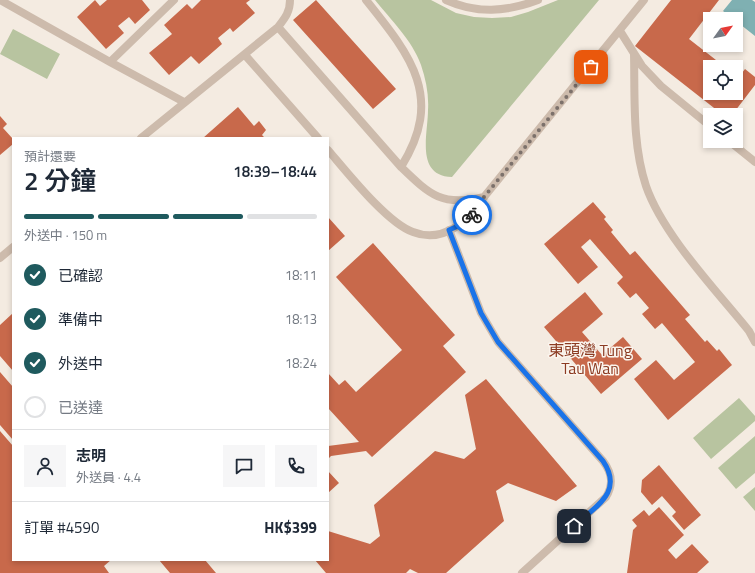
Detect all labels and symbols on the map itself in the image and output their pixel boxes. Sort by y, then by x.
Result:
north arrow [703,12,743,52]
pin [574,50,608,84]
courier [452,195,492,235]
district label: 東頭灣 Tung Tau Wan [548,338,632,380]
pin [557,509,591,543]

